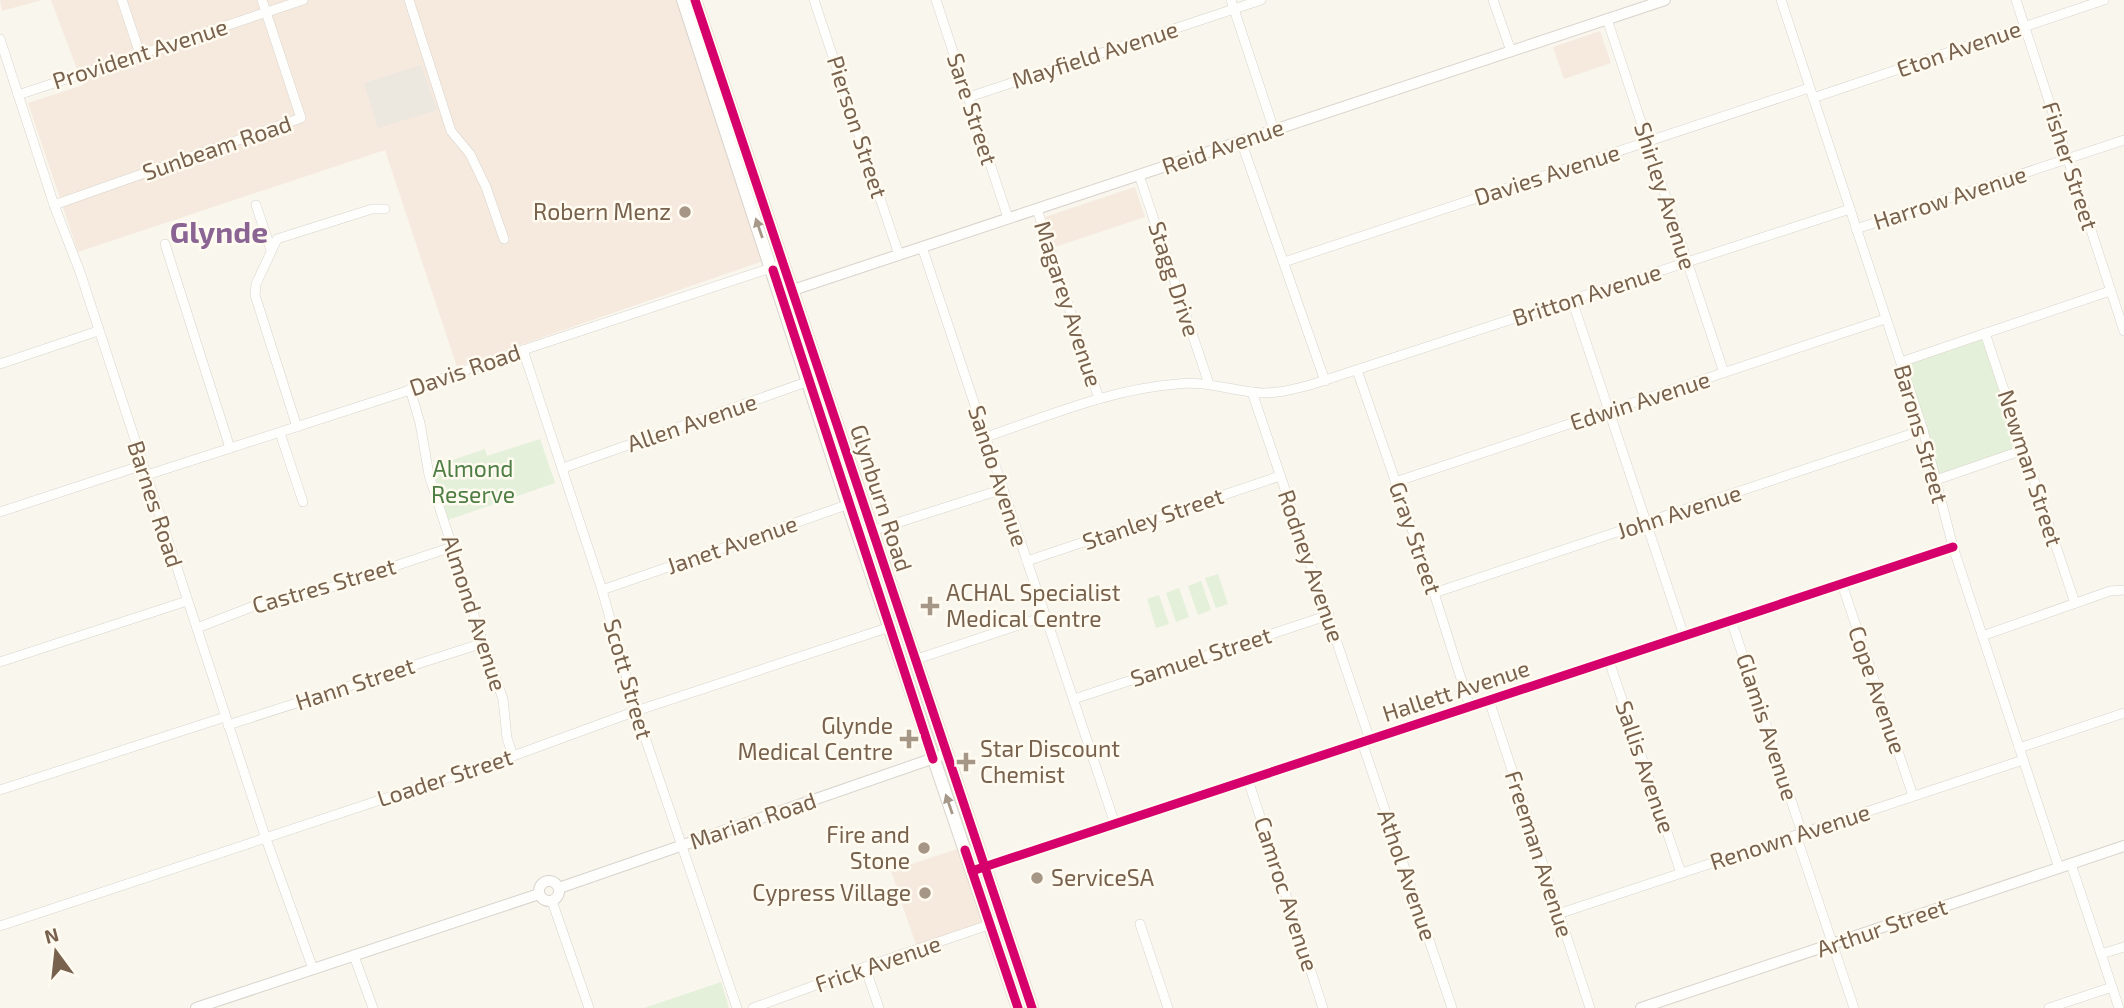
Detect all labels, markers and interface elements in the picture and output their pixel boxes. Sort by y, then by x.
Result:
street label: Provident Avenue [49,12,231,95]
street label: Mayfield Avenue [1008,14,1181,94]
street label: Eton Avenue [1893,14,2025,82]
street label: Sare Street [942,49,1004,168]
street label: Pierson Street [822,52,894,202]
street label: Fisher Street [2037,98,2105,234]
street label: Sunbeam Road [138,108,295,186]
street label: Reid Avenue [1158,112,1287,180]
street label: Shirley Avenue [1629,118,1703,273]
street label: Davies Avenue [1470,137,1623,211]
street label: Harrow Avenue [1870,159,2030,235]
place label: Robern Menz [533,197,671,225]
marker: Robern Menz [677,204,693,220]
district label: Glynde [170,213,268,250]
street label: Magarey Avenue [1029,217,1109,390]
one-way arrow [753,218,764,239]
street label: Stagg Drive [1143,218,1207,340]
street label: Britton Avenue [1509,257,1665,331]
street label: Davis Road [405,337,524,401]
street label: Barons Street [1889,361,1955,507]
street label: Edwin Avenue [1566,364,1713,436]
street label: Newman Street [1992,386,2069,550]
street label: Allen Avenue [623,387,760,457]
street label: Sando Avenue [963,402,1035,550]
street label: Glynburn Road [845,421,919,575]
street label: Barnes Road [122,437,190,571]
park label: Almond Reserve [431,454,515,508]
street label: Gray Street [1384,478,1448,598]
street label: John Avenue [1613,478,1744,544]
street label: Stanley Street [1078,481,1227,555]
street label: Rodney Avenue [1273,486,1351,646]
street label: Janet Avenue [663,509,801,580]
street label: Almond Avenue [437,531,513,694]
street label: Castres Street [249,551,399,619]
place label: ACHAL Specialist Medical Centre [946,578,1121,632]
marker: ACHAL Specialist Medical Centre [920,596,940,616]
street label: Scott Street [598,615,660,742]
street label: Samuel Street [1127,620,1275,692]
street label: Cope Avenue [1843,622,1913,757]
street label: Glamis Avenue [1731,650,1805,804]
street label: Hann Street [292,651,418,715]
street label: Hallett Avenue [1379,653,1533,727]
street label: Sallis Avenue [1610,697,1682,837]
place label: Glynde Medical Centre [737,711,893,765]
marker: Glynde Medical Centre [899,729,919,749]
place label: Star Discount Chemist [980,734,1120,788]
street label: Loader Street [373,742,516,812]
marker: Star Discount Chemist [958,754,974,770]
street label: Freeman Avenue [1500,767,1580,940]
street label: Marian Road [686,785,820,855]
one-way arrow [943,794,954,815]
street label: Renown Avenue [1706,797,1873,875]
street label: Athol Avenue [1372,805,1444,944]
street label: Camroc Avenue [1249,813,1325,974]
place label: Fire and Stone [826,820,910,874]
marker: Fire and Stone [916,840,932,856]
place label: ServiceSA [1051,863,1155,891]
marker: ServiceSA [1029,870,1045,886]
place label: Cypress Village [752,878,911,906]
marker: Cypress Village [917,885,933,901]
street label: Arthur Street [1813,892,1951,963]
north arrow [21,917,91,987]
text: N [42,922,61,948]
street label: Frick Avenue [811,928,944,998]

